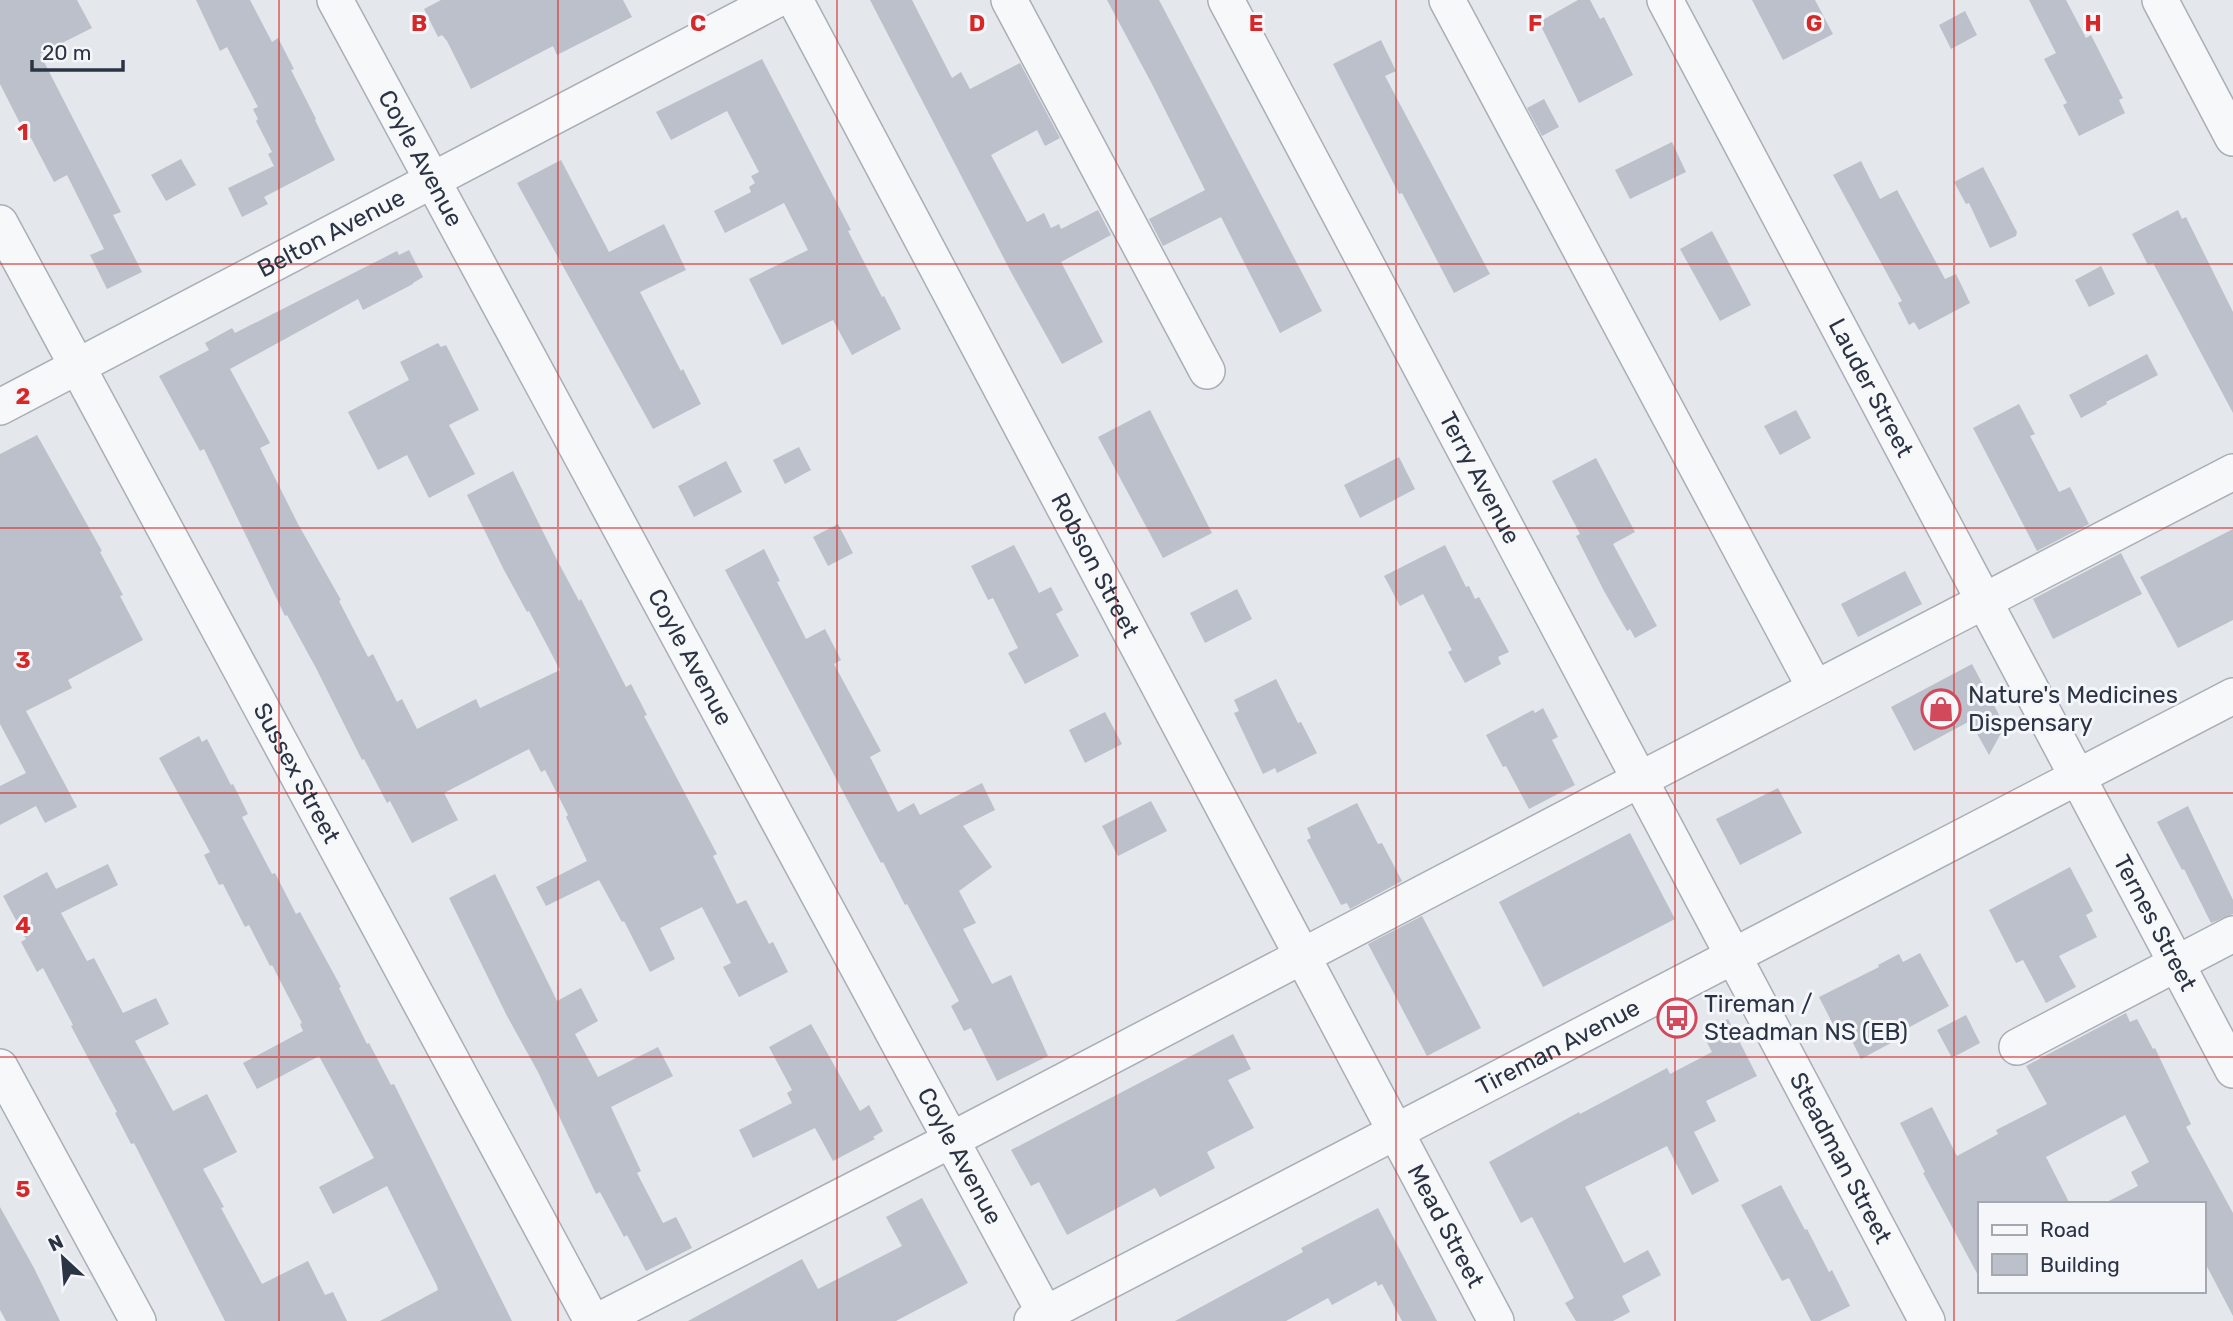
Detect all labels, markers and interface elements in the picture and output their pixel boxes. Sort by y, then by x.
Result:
text: B [411,9,427,37]
text: C [690,9,706,37]
text: D [969,9,985,37]
text: E [1249,9,1263,37]
text: F [1528,9,1542,37]
text: G [1806,9,1822,37]
text: H [2084,9,2102,37]
scale bar [32,28,122,72]
text: 20 m [42,40,91,65]
street label: Coyle Avenue [372,85,469,232]
text: 1 [17,118,29,146]
street label: Belton Avenue [253,183,410,283]
street label: Lauder Street [1823,314,1919,462]
text: 2 [16,382,30,410]
street label: Terry Avenue [1433,407,1526,549]
street label: Robson Street [1045,488,1145,642]
street label: Coyle Avenue [642,584,738,730]
text: 3 [15,646,31,674]
place label: Nature's Medicines Dispensary [1968,681,2178,737]
shop icon: Nature's Medicines Dispensary [1920,688,1962,730]
street label: Sussex Street [247,698,346,848]
street label: Ternes Street [2107,850,2202,996]
text: 4 [15,911,31,939]
place label: Tireman / Steadman NS (EB) [1704,990,1908,1046]
street label: Tireman Avenue [1472,993,1645,1101]
bus stop icon: Tireman / Steadman NS (EB) [1656,997,1698,1039]
street label: Steadman Street [1784,1068,1897,1248]
street label: Coyle Avenue [912,1083,1008,1229]
street label: Mead Street [1402,1160,1490,1292]
text: 5 [16,1175,31,1203]
legend [1978,1202,2205,1293]
text: Road [2040,1217,2090,1242]
north arrow [28,1223,98,1293]
text: N [45,1230,67,1257]
text: Building [2040,1252,2120,1277]

